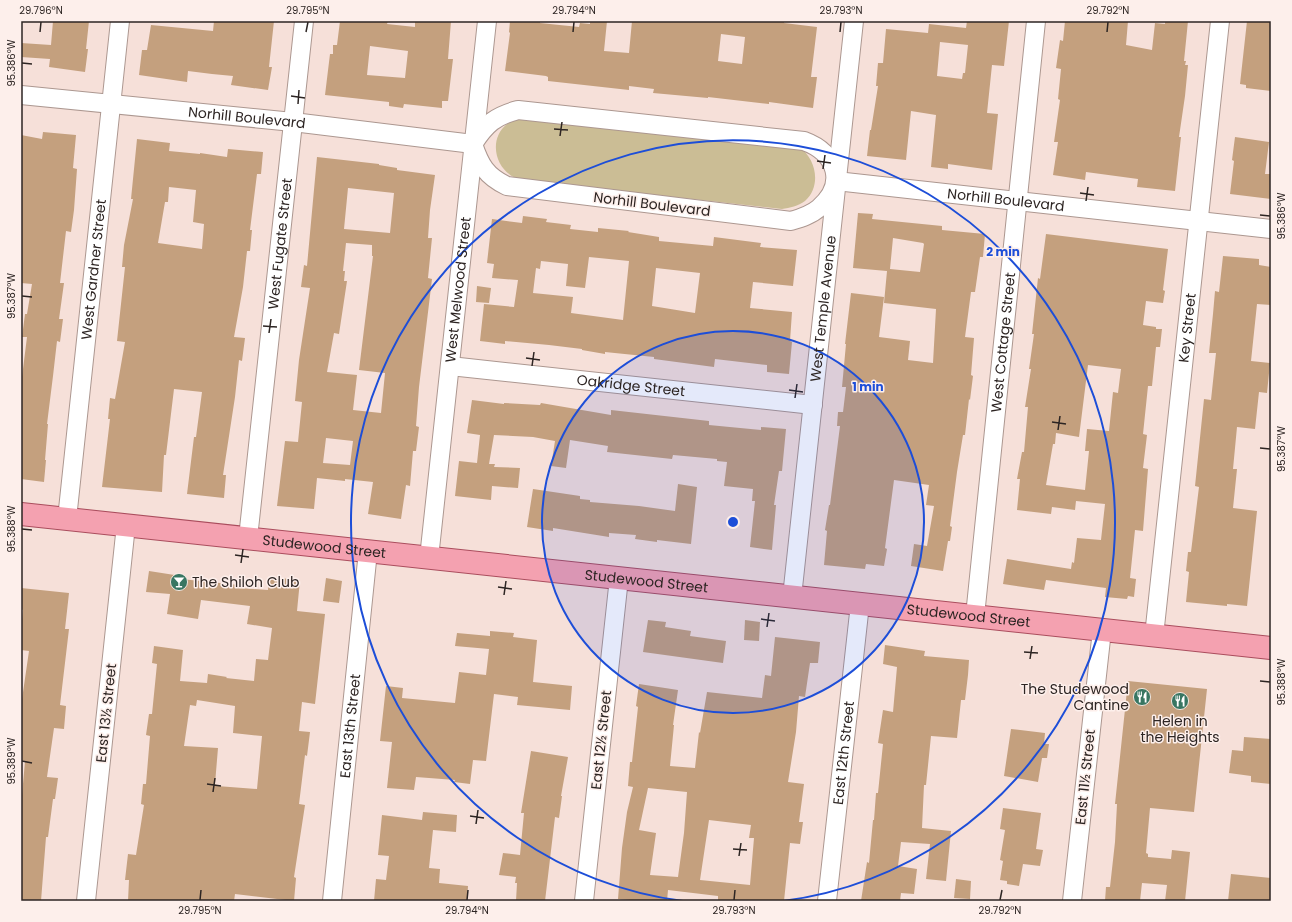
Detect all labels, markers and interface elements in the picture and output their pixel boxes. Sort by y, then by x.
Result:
text: 29.796°N [19,3,63,18]
text: 29.795°N [286,3,330,18]
text: 29.794°N [552,3,596,18]
text: 29.793°N [820,3,862,18]
text: 29.792°N [1087,3,1129,18]
text: 95.386°W [4,39,19,87]
street label: Norhill Boulevard [187,102,307,133]
street label: West Fugate Street [263,177,297,310]
street label: Norhill Boulevard [946,183,1066,216]
street label: Norhill Boulevard [592,187,712,221]
text: 95.386°W [1274,192,1289,240]
street label: West Gardner Street [76,198,111,341]
street label: West Melwood Street [440,216,476,363]
street label: West Temple Avenue [805,234,841,383]
text: 2 min [986,243,1020,260]
street label: West Cottage Street [986,271,1020,414]
text: 95.387°W [4,273,19,319]
street label: Key Street [1173,292,1201,364]
street label: Oakridge Street [576,370,686,401]
text: 1 min [852,378,884,395]
text: 95.387°W [1274,426,1289,472]
text: 95.388°W [4,505,19,553]
centre of rings [726,515,740,529]
street label: Studewood Street [261,530,387,563]
street label: Studewood Street [584,564,709,598]
bar icon: The Shiloh Club [169,572,189,592]
place label: The Shiloh Club [192,572,299,592]
street label: Studewood Street [906,599,1031,632]
text: 95.388°W [1274,658,1289,706]
street label: East 13½ Street [91,662,121,764]
street label: East 13th Street [335,673,365,779]
place label: The Studewood Cantine [1021,679,1129,715]
restaurant icon: The Studewood Cantine [1132,687,1152,707]
street label: East 12½ Street [586,689,616,791]
restaurant icon: Helen in the Heights [1170,691,1190,711]
street label: East 12th Street [828,700,859,806]
place label: Helen in the Heights [1140,711,1220,747]
street label: East 11½ Street [1070,728,1100,826]
text: 95.389°W [4,737,19,785]
text: 29.795°N [178,903,222,918]
text: 29.794°N [445,903,489,918]
text: 29.793°N [713,903,755,918]
text: 29.792°N [979,903,1021,918]

